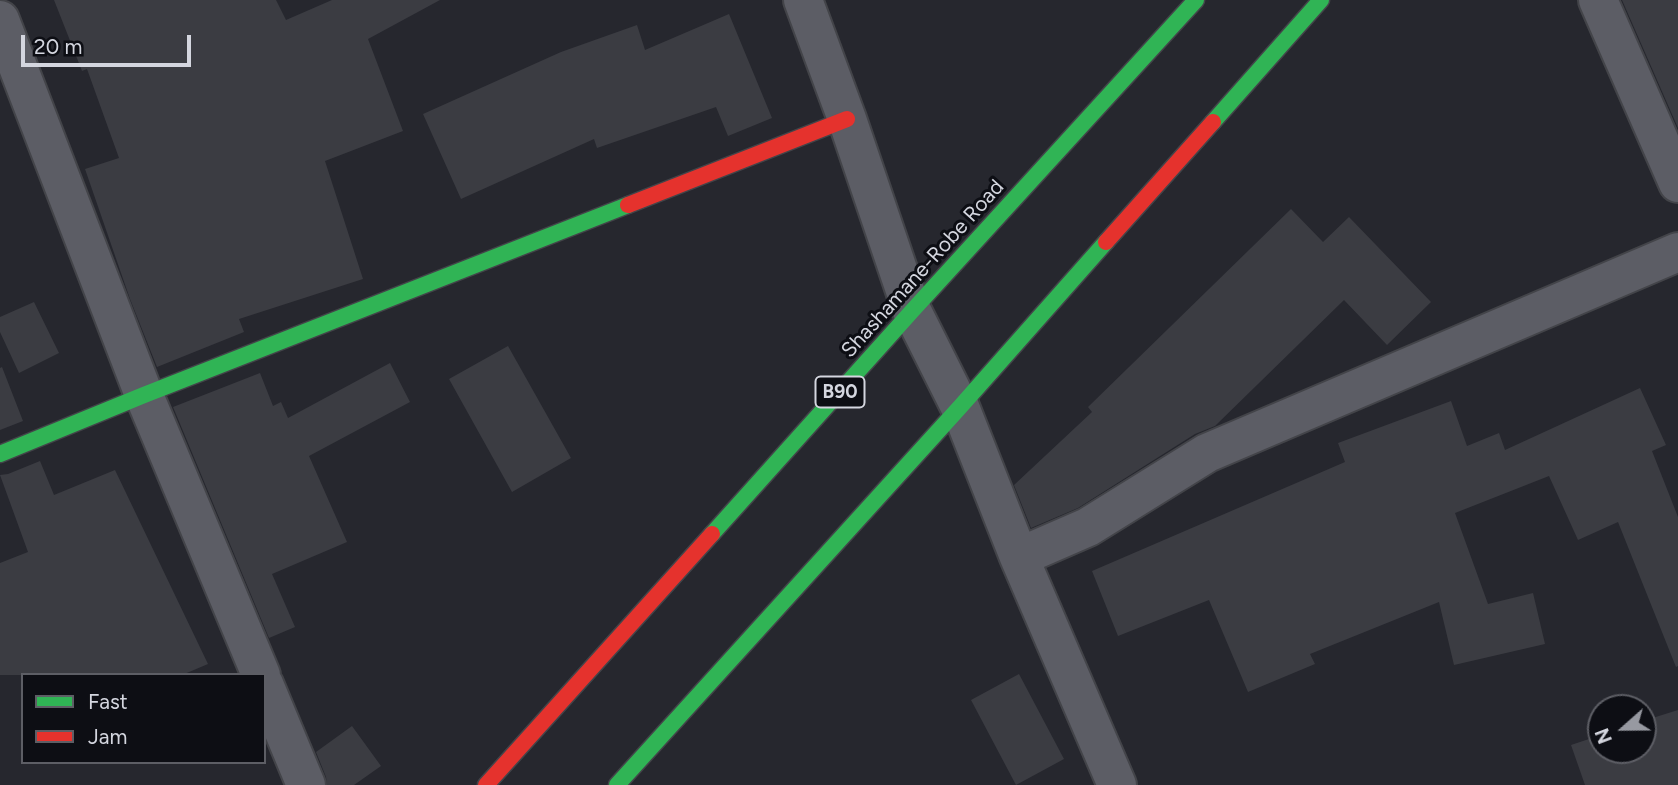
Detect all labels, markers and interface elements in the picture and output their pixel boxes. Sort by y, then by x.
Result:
scale bar [24,21,194,65]
text: 20 m [34,34,82,59]
street label: Shashamane-Robe Road [836,175,1010,363]
road number: B90 [816,376,864,408]
legend [21,673,266,764]
text: Fast [88,689,128,714]
north arrow [1587,694,1657,764]
text: Jam [88,724,127,749]
text: N [1590,725,1617,747]

